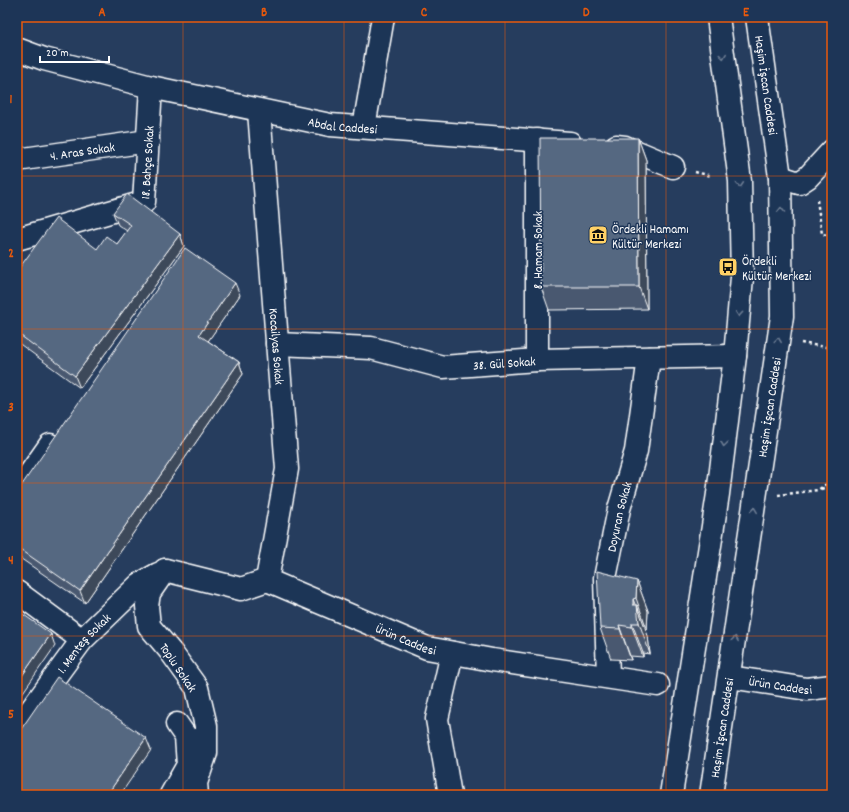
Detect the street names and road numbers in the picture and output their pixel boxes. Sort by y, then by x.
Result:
street label: Haşim İşcan Caddesi [748,34,781,137]
street label: Abdal Caddesi [306,114,378,141]
street label: 18. Bahçe Sokak [137,125,161,200]
street label: 4. Aras Sokak [49,139,116,167]
street label: 8. Hamam Sokak [530,211,549,289]
street label: Kocailyas Sokak [262,307,287,386]
street label: 38. Gül Sokak [472,353,536,377]
street label: Haşim İşcan Caddesi [754,356,788,459]
street label: Doyuran Sokak [604,480,638,554]
street label: 1. Menteş Sokak [54,610,116,678]
street label: Ürün Caddesi [372,620,438,662]
street label: Toplu Sokak [153,640,200,697]
street label: Ürün Caddesi [747,673,814,701]
street label: Haşim İşcan Caddesi [707,676,740,779]

